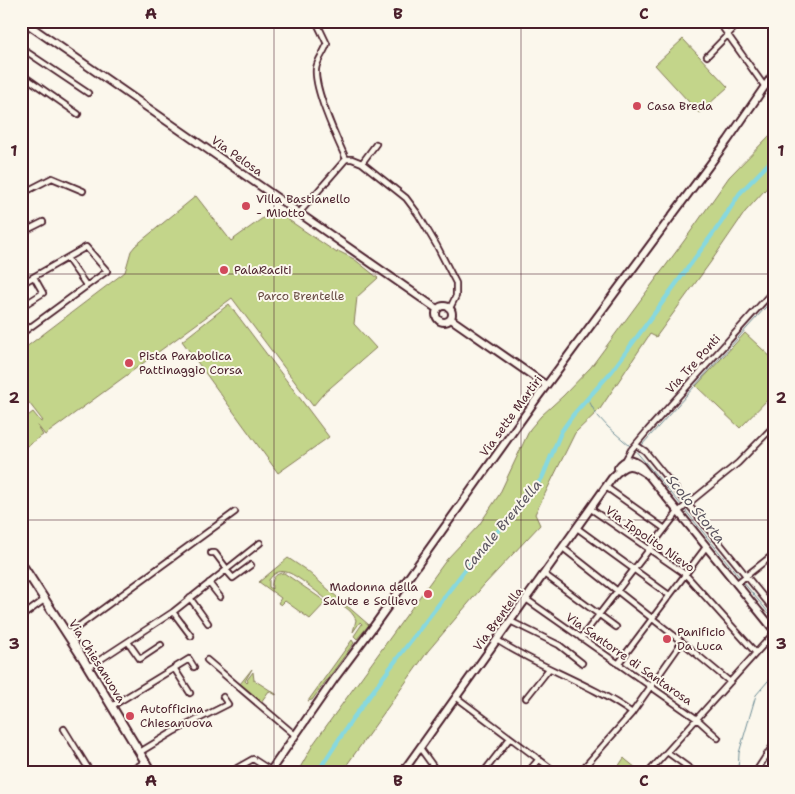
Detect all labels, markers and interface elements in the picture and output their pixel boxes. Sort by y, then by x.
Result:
text: A [145,3,157,24]
text: B [393,3,403,24]
text: C [639,3,649,24]
place label: Casa Breda [647,98,713,114]
marker: Casa Breda [631,100,643,112]
street label: Via Pelosa [208,132,267,180]
text: 1 [10,140,18,161]
text: 1 [777,140,785,161]
place label: Villa Bastianello - Miotto [256,191,350,221]
marker: Villa Bastianello - Miotto [240,200,252,212]
place label: PalaRaciti [234,262,292,278]
marker: PalaRaciti [218,264,230,276]
park label: Parco Brentelle [257,288,345,304]
street label: Via Tre Ponti [662,331,724,397]
place label: Pista Parabolica Pattinaggio Corsa [139,348,243,378]
marker: Pista Parabolica Pattinaggio Corsa [123,357,135,369]
street label: Via sette Martiri [476,372,546,460]
text: 2 [8,387,20,408]
text: 2 [775,387,787,408]
water label: Scolo Storta [663,471,729,547]
water label: Canale Brentella [459,476,545,574]
street label: Via Ippolito Nievo [602,502,698,576]
place label: Madonna della Salute e Sollievo [323,579,419,609]
street label: Via Brentella [469,584,527,654]
marker: Madonna della Salute e Sollievo [422,588,434,600]
street label: Via Santorre di Santarosa [562,609,696,709]
street label: Via Chiesanuova [65,616,129,706]
place label: Panificio Da Luca [677,624,725,654]
text: 3 [8,633,20,654]
marker: Panificio Da Luca [661,633,673,645]
text: 3 [775,633,787,654]
place label: Autofficina Chiesanuova [140,701,213,731]
marker: Autofficina Chiesanuova [124,710,136,722]
text: A [145,770,157,791]
text: B [393,770,403,791]
text: C [639,770,649,791]

